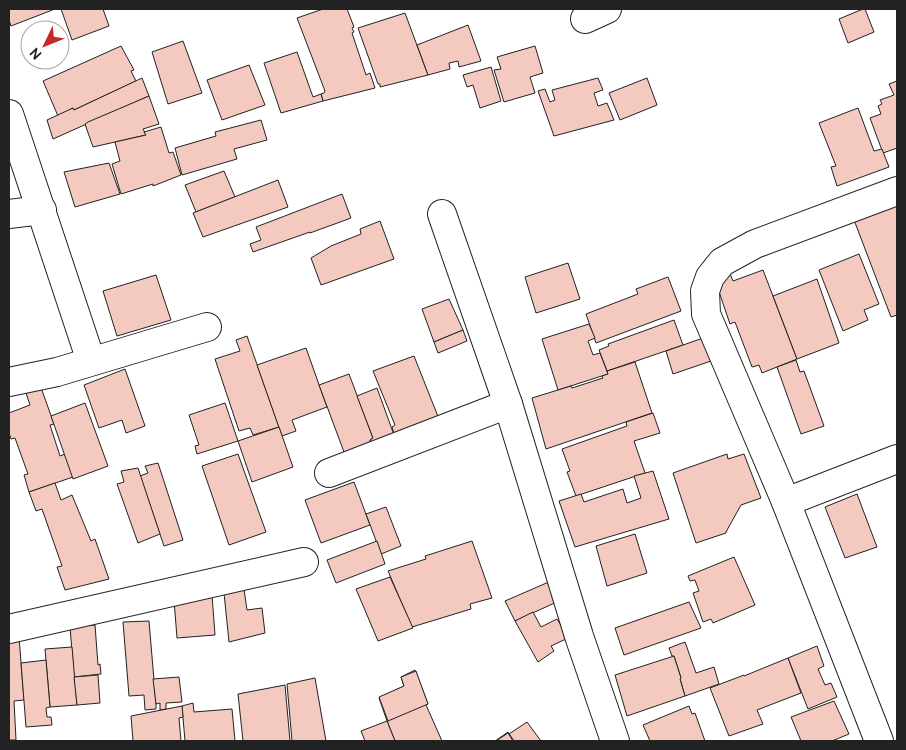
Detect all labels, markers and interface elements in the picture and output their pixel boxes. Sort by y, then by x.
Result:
north arrow [20,20,70,70]
text: N [26,44,45,64]

